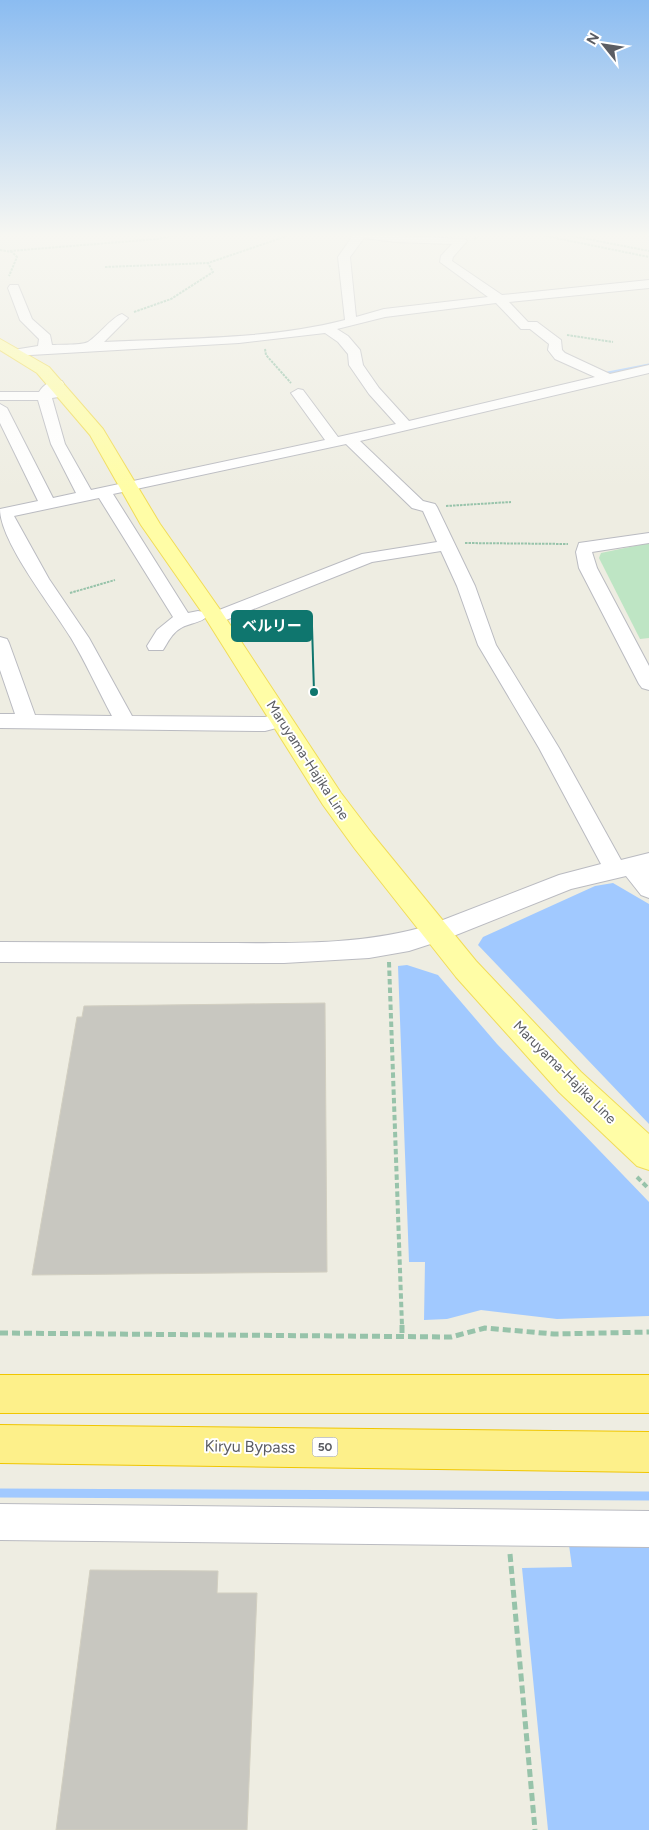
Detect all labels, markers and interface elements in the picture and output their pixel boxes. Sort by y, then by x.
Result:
north arrow [579,20,629,70]
text: N [583,30,603,48]
callout: ベルリー [232,611,312,641]
text: ベルリー [242,617,302,635]
street label: Maruyama-Hajika Line [263,697,353,823]
street label: Maruyama-Hajika Line [510,1017,620,1128]
street label: Kiryu Bypass [204,1436,296,1457]
road number: 50 [312,1438,338,1456]

